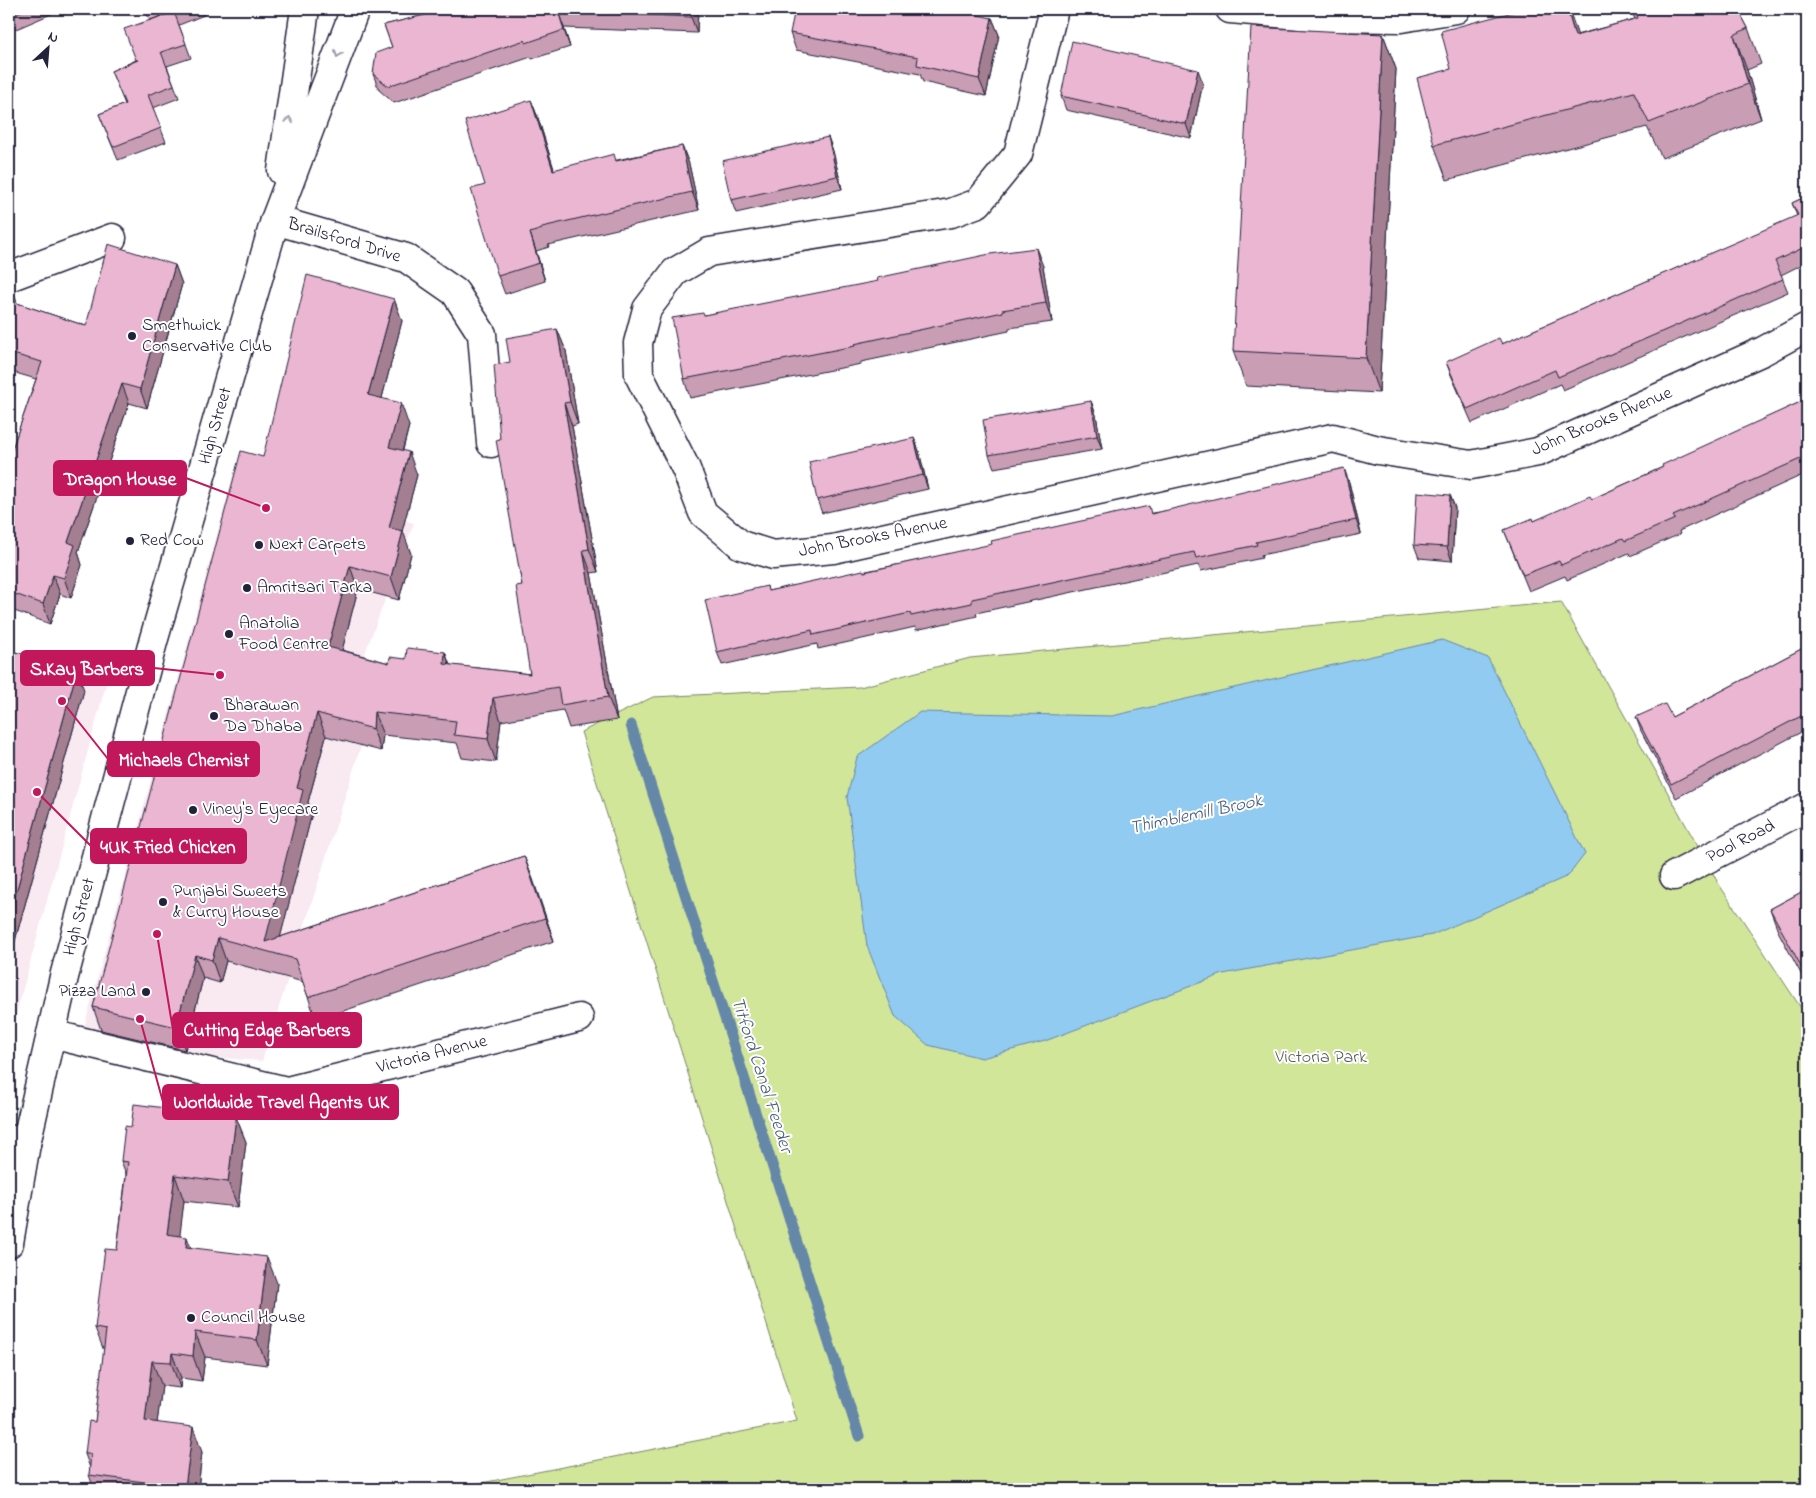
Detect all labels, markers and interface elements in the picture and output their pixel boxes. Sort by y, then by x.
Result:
north arrow [22,22,72,72]
text: N [44,26,62,49]
one-way arrow [334,50,344,58]
one-way arrow [283,115,294,123]
street label: Brailsford Drive [283,211,405,271]
place label: Smethwick Conservative Club [142,313,272,360]
marker: Smethwick Conservative Club [126,330,138,342]
street label: John Brooks Avenue [1528,380,1677,463]
street label: High Street [193,384,240,468]
callout: Dragon House [54,461,186,495]
text: Dragon House [63,467,177,496]
street label: John Brooks Avenue [797,511,950,565]
place label: Red Cow [140,528,204,554]
place label: Next Carpets [269,532,366,558]
marker: Red Cow [124,535,136,547]
marker: Next Carpets [253,539,265,551]
place label: Amritsari Tarka [257,575,372,601]
marker: Amritsari Tarka [241,582,253,594]
place label: Anatolia Food Centre [238,611,330,658]
marker: Anatolia Food Centre [223,628,235,640]
callout: S.Kay Barbers [21,651,154,685]
text: S.Kay Barbers [30,657,144,686]
place label: Bharawan Da Dhaba [223,693,302,740]
marker: Bharawan Da Dhaba [208,710,220,722]
callout: Michaels Chemist [108,742,259,776]
text: Michaels Chemist [119,748,250,775]
water label: Thimblemill Brook [1127,788,1265,842]
place label: Viney's Eyecare [202,797,319,823]
marker: Viney's Eyecare [187,804,199,816]
street label: Pool Road [1702,814,1780,870]
callout: 4UK Fried Chicken [91,829,246,863]
text: 4UK Fried Chicken [100,835,236,862]
street label: High Street [57,875,104,959]
place label: Punjabi Sweets & Curry House [173,879,287,926]
marker: Punjabi Sweets & Curry House [157,896,169,908]
place label: Pizza Land [59,979,136,1005]
marker: Pizza Land [140,986,152,998]
water label: Titford Canal Feeder [723,994,800,1158]
callout: Cutting Edge Barbers [173,1013,361,1047]
text: Cutting Edge Barbers [183,1018,351,1047]
street label: Victoria Avenue [373,1029,491,1082]
park label: Victoria Park [1274,1045,1367,1071]
callout: Worldwide Travel Agents UK [163,1085,398,1119]
text: Worldwide Travel Agents UK [173,1090,390,1119]
place label: Council House [201,1305,306,1331]
marker: Council House [185,1312,197,1324]

